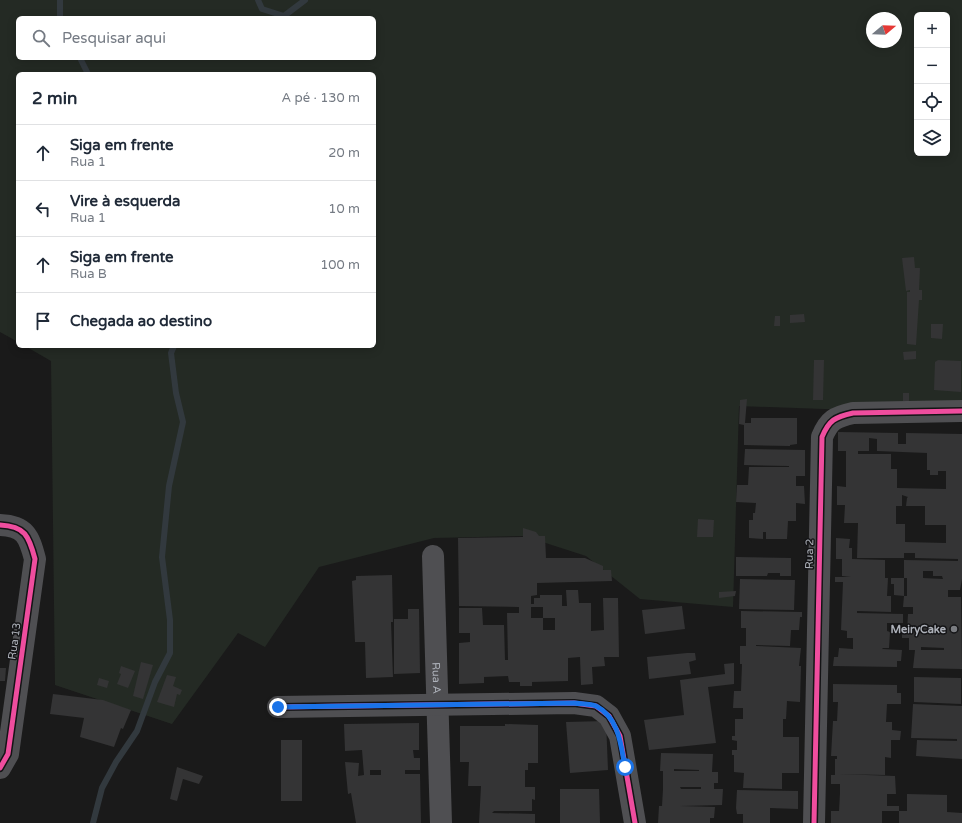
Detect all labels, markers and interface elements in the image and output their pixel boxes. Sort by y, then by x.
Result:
north arrow [866,12,902,48]
map controls [914,12,950,156]
button: + [914,12,950,48]
search box [16,16,376,60]
icon: search [30,27,52,49]
text: Pesquisar aqui [62,29,166,47]
button: − [914,48,950,84]
button: locate [914,84,950,120]
text: 2 min [32,88,77,109]
text: A pé · 130 m [281,90,360,106]
button: layers [914,120,950,156]
text: Siga em frente [70,136,174,154]
icon: ahead [32,142,54,164]
text: 20 m [328,145,360,161]
text: Rua 1 [70,154,106,170]
text: Vire à esquerda [70,192,180,210]
icon: left [32,198,54,220]
text: 10 m [328,201,360,217]
text: Rua 1 [70,210,106,226]
text: Siga em frente [70,248,174,266]
icon: ahead [32,254,54,276]
text: 100 m [320,257,360,273]
text: Rua B [70,266,107,282]
icon: arrive [32,310,54,332]
text: Chegada ao destino [70,312,212,330]
street label: Rua 2 [803,539,816,569]
street label: Rua 13 [5,622,24,660]
place label: MeiryCake [890,623,947,637]
marker: MeiryCake [949,624,959,634]
street label: Rua A [429,662,443,694]
route end [269,698,287,716]
route start [616,758,634,776]

